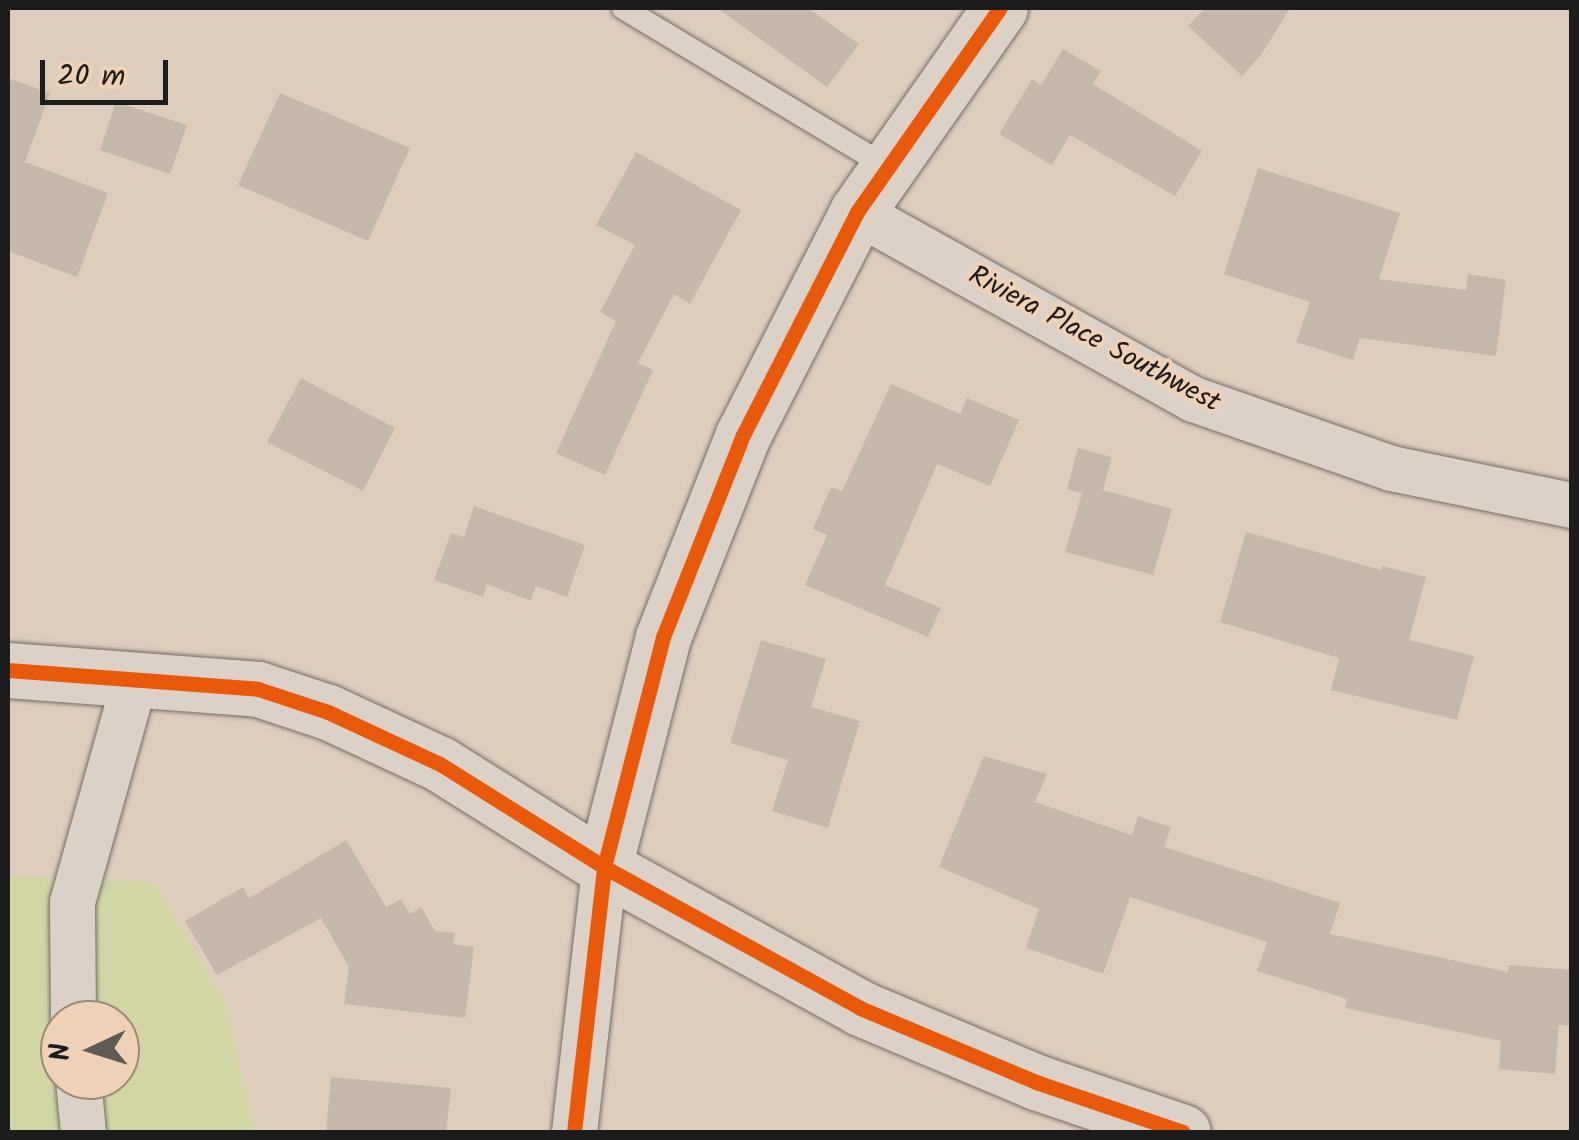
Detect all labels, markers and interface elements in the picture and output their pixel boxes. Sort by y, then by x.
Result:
scale bar [45,40,172,102]
text: 20 m [57,53,125,101]
street label: Riviera Place Southwest [962,259,1226,421]
north arrow [40,1000,140,1100]
text: N [39,1042,85,1062]

